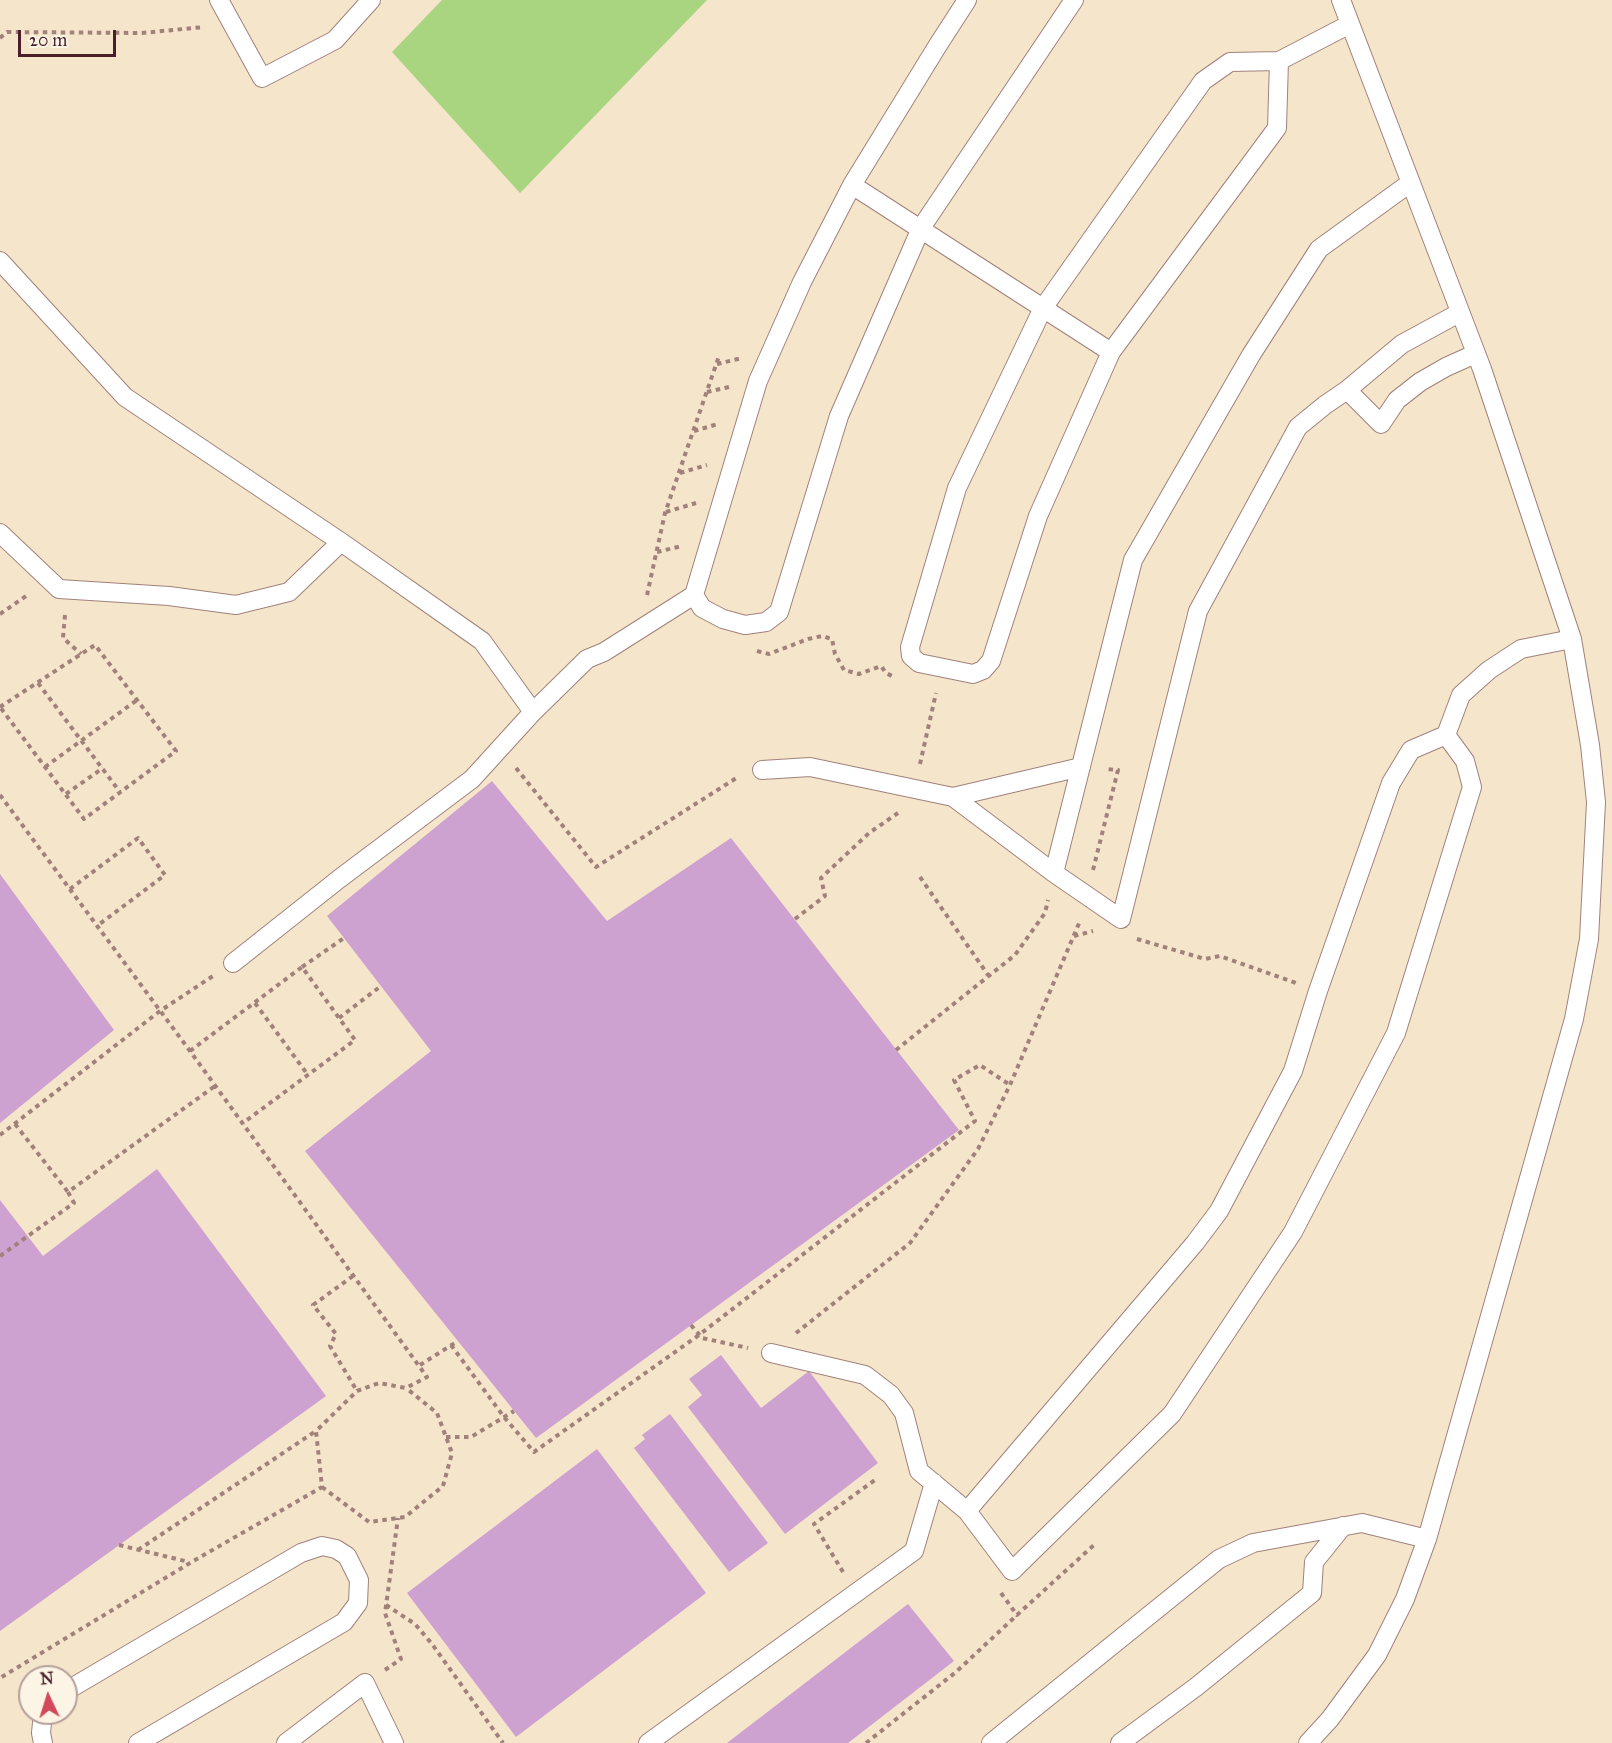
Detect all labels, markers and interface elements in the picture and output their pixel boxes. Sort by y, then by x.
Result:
scale bar [21,18,118,56]
text: 20 m [29,29,67,51]
north arrow [18,1665,78,1725]
text: N [39,1669,54,1688]

